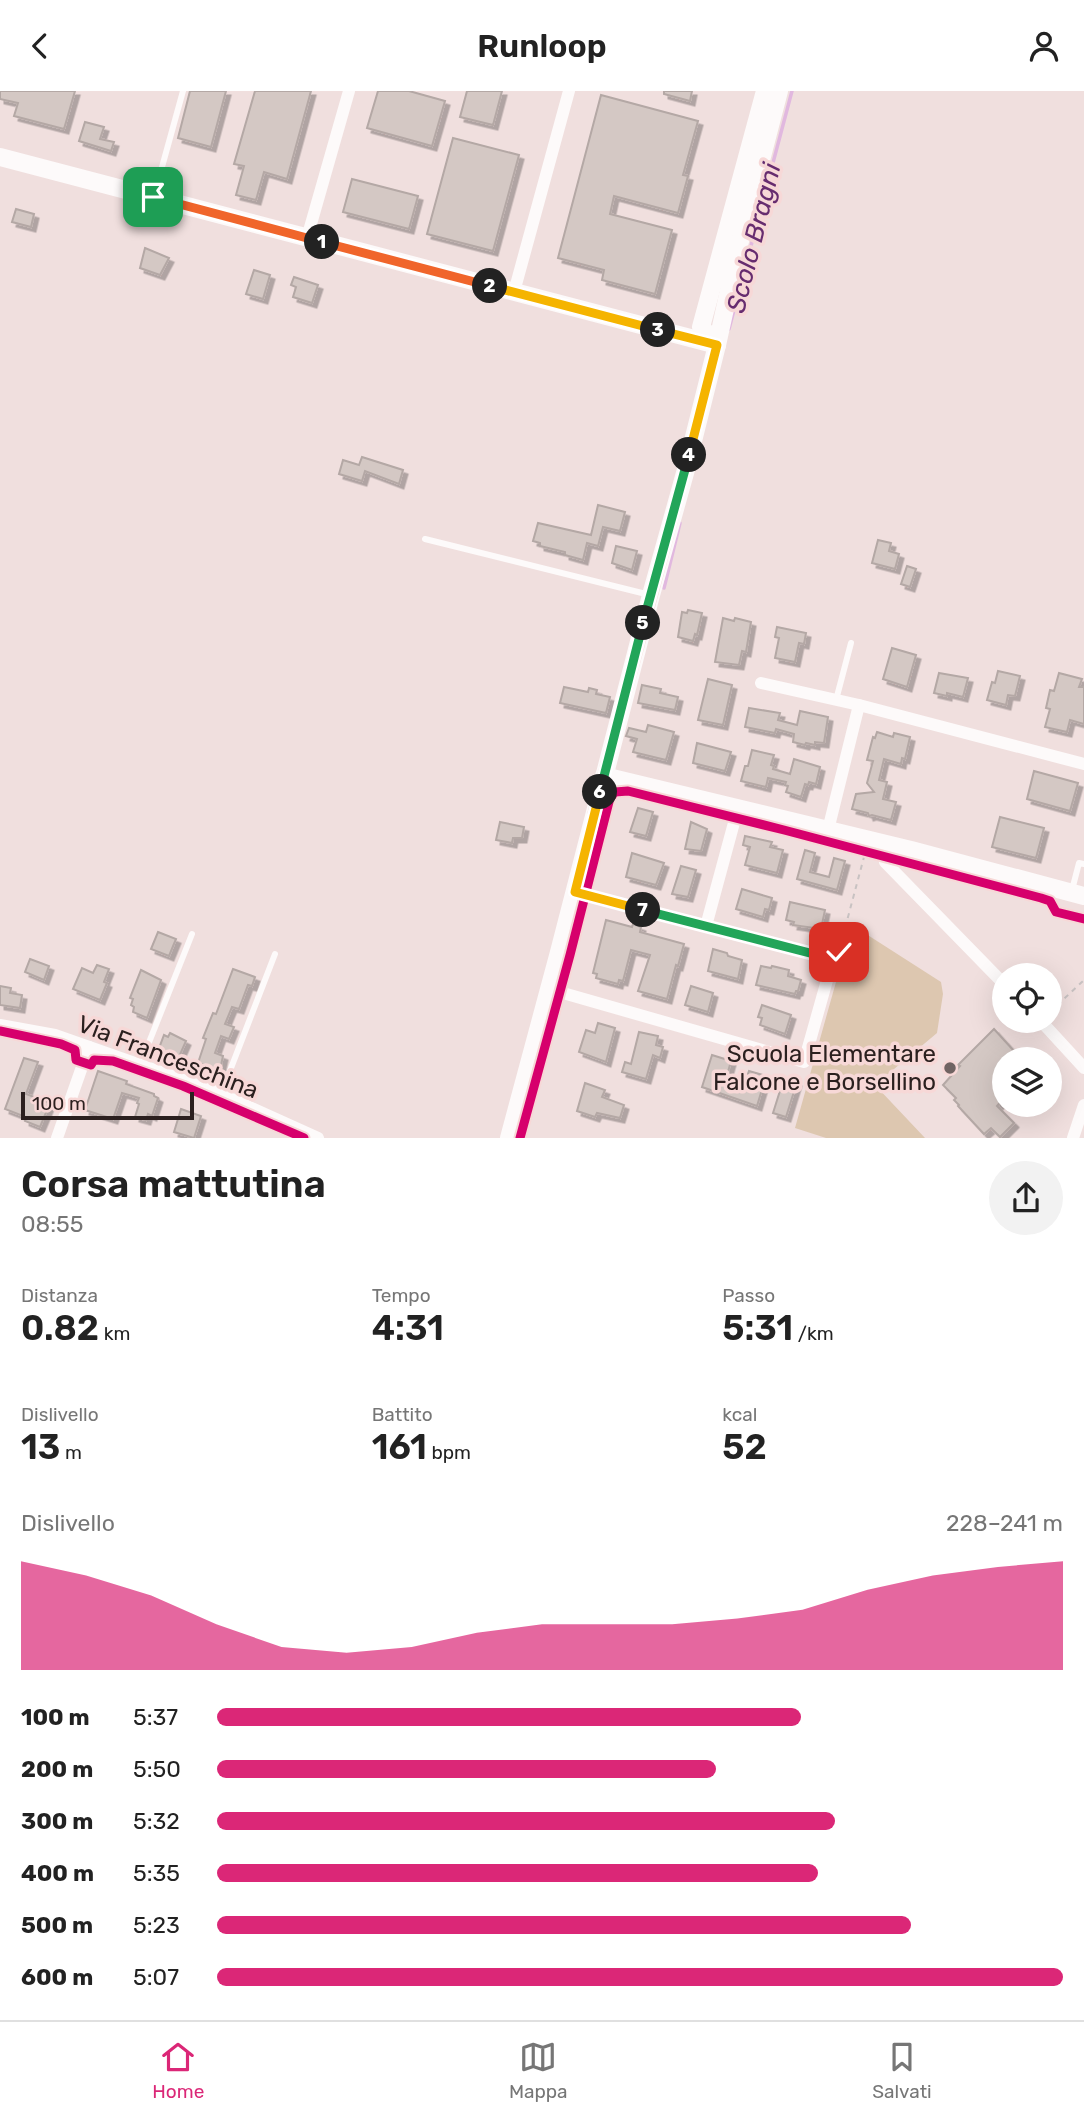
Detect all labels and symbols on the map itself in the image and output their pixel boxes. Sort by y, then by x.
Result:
water label: Scolo Bragni [720,159,788,316]
pin [123,167,183,227]
pin: 1 [304,225,340,259]
pin: 2 [472,269,508,303]
pin: 3 [640,313,676,347]
pin: 4 [672,437,706,473]
pin: 5 [626,605,660,641]
pin: 6 [582,775,618,809]
pin: 7 [626,893,660,927]
pin [809,922,869,982]
street label: Via Franceschina [74,1010,262,1104]
place label: Scuola Elementare Falcone e Borsellino [713,1040,936,1096]
marker: Scuola Elementare Falcone e Borsellino [942,1060,958,1076]
scale bar [21,1089,194,1121]

